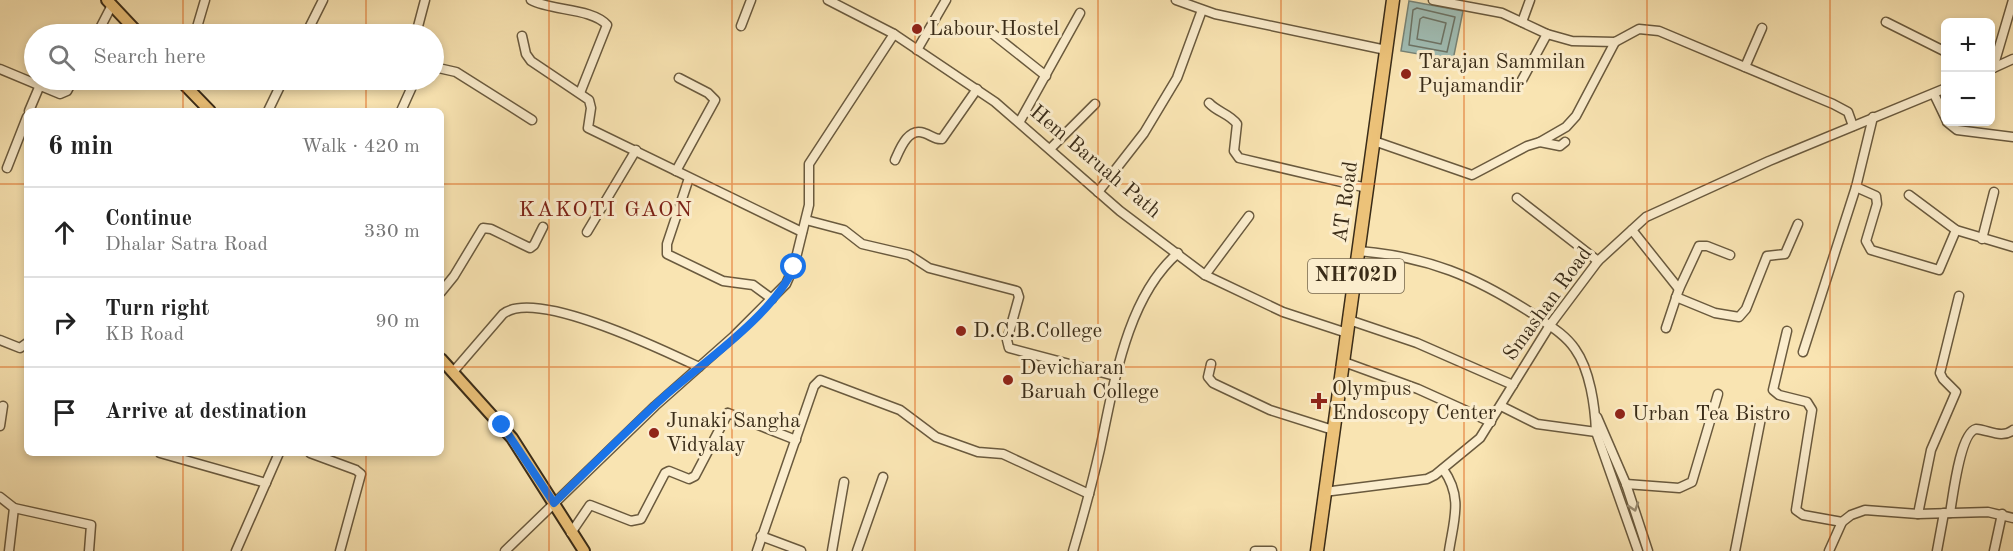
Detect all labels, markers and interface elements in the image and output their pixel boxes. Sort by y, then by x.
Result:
map controls [1941,18,1995,126]
button: + [1941,18,1995,72]
place label: Labour Hostel [929,19,1059,40]
marker: Labour Hostel [910,22,924,36]
search box [24,24,444,90]
icon: search [45,41,78,74]
text: Search here [93,46,206,68]
place label: Tarajan Sammilan Pujamandir [1418,52,1585,97]
marker: Tarajan Sammilan Pujamandir [1399,67,1413,81]
button: − [1941,72,1995,126]
street label: Hem Baruah Path [1026,101,1164,223]
text: 6 min [48,134,113,160]
text: Walk · 420 m [301,137,420,157]
street label: AT Road [1330,160,1362,244]
district label: KAKOTI GAON [519,199,693,221]
text: Continue [105,208,192,230]
icon: ahead [48,216,81,249]
text: 330 m [364,222,420,242]
text: Dhalar Satra Road [105,235,268,255]
street label: Smashan Road [1500,243,1596,365]
route start [780,253,806,279]
road number: NH702D [1308,259,1404,293]
text: Turn right [105,298,209,320]
icon: right [48,306,81,339]
text: 90 m [375,312,420,332]
place label: D.C.B.College [973,321,1102,342]
marker: D.C.B.College [954,324,968,338]
text: KB Road [105,325,184,345]
place label: Devicharan Baruah College [1020,358,1159,403]
marker: Devicharan Baruah College [1001,373,1015,387]
place label: Olympus Endoscopy Center [1332,379,1497,424]
marker: Olympus Endoscopy Center [1310,392,1328,410]
icon: arrive [48,396,81,429]
text: Arrive at destination [105,401,307,423]
place label: Urban Tea Bistro [1632,404,1790,425]
marker: Urban Tea Bistro [1613,407,1627,421]
route end [488,411,514,437]
place label: Junaki Sangha Vidyalay [666,411,801,456]
marker: Junaki Sangha Vidyalay [647,426,661,440]
one-way arrow [1626,501,1639,512]

